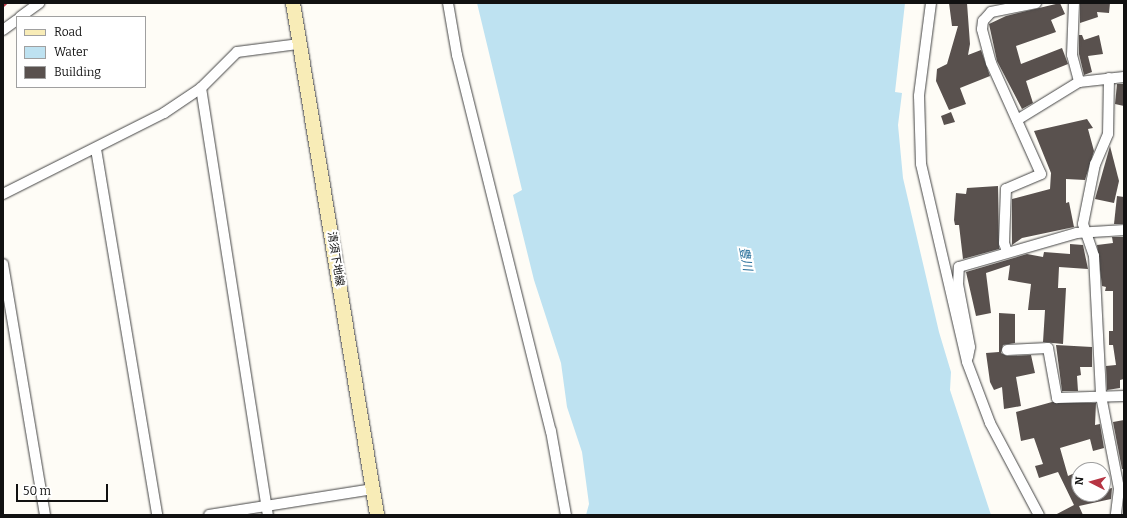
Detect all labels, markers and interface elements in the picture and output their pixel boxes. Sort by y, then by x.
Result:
legend [16,16,146,88]
text: Road [54,25,82,39]
text: Water [54,45,88,59]
text: Building [54,65,101,79]
street label: 清須下地線 [324,231,346,287]
water label: 豊川 [736,246,754,272]
north arrow [1071,462,1111,502]
scale bar [18,476,110,502]
text: N [1073,476,1086,486]
text: 50 m [23,484,51,498]

